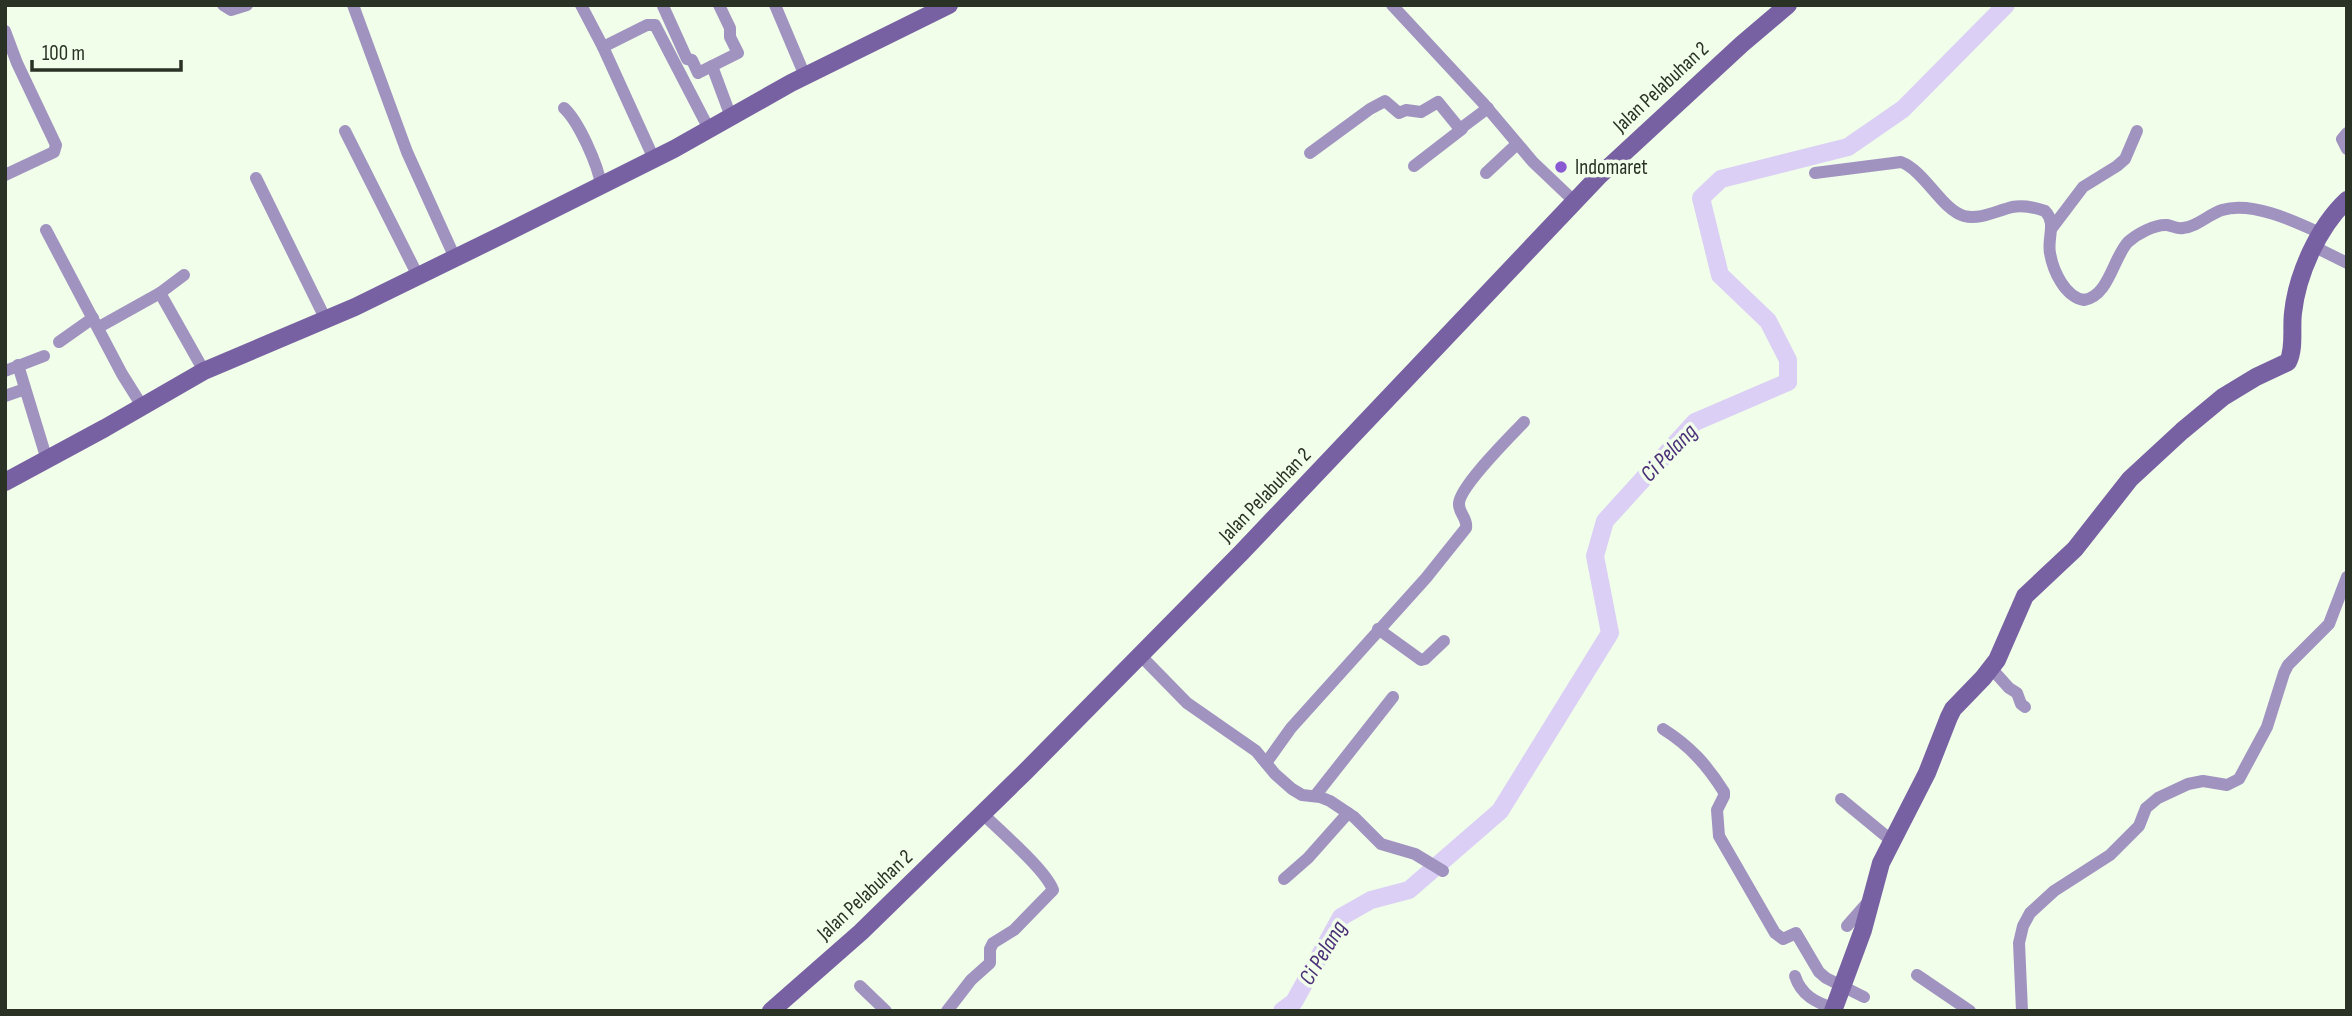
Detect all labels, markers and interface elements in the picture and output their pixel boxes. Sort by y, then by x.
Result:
scale bar [32,28,180,72]
street label: Jalan Pelabuhan 2 [1607,36,1714,138]
text: 100 m [42,41,85,66]
place label: Indomaret [1575,155,1648,180]
marker: Indomaret [1553,159,1569,175]
water label: Ci Pelang [1635,418,1704,488]
street label: Jalan Pelabuhan 2 [1213,443,1316,548]
street label: Jalan Pelabuhan 2 [811,844,918,946]
water label: Ci Pelang [1293,915,1353,990]

